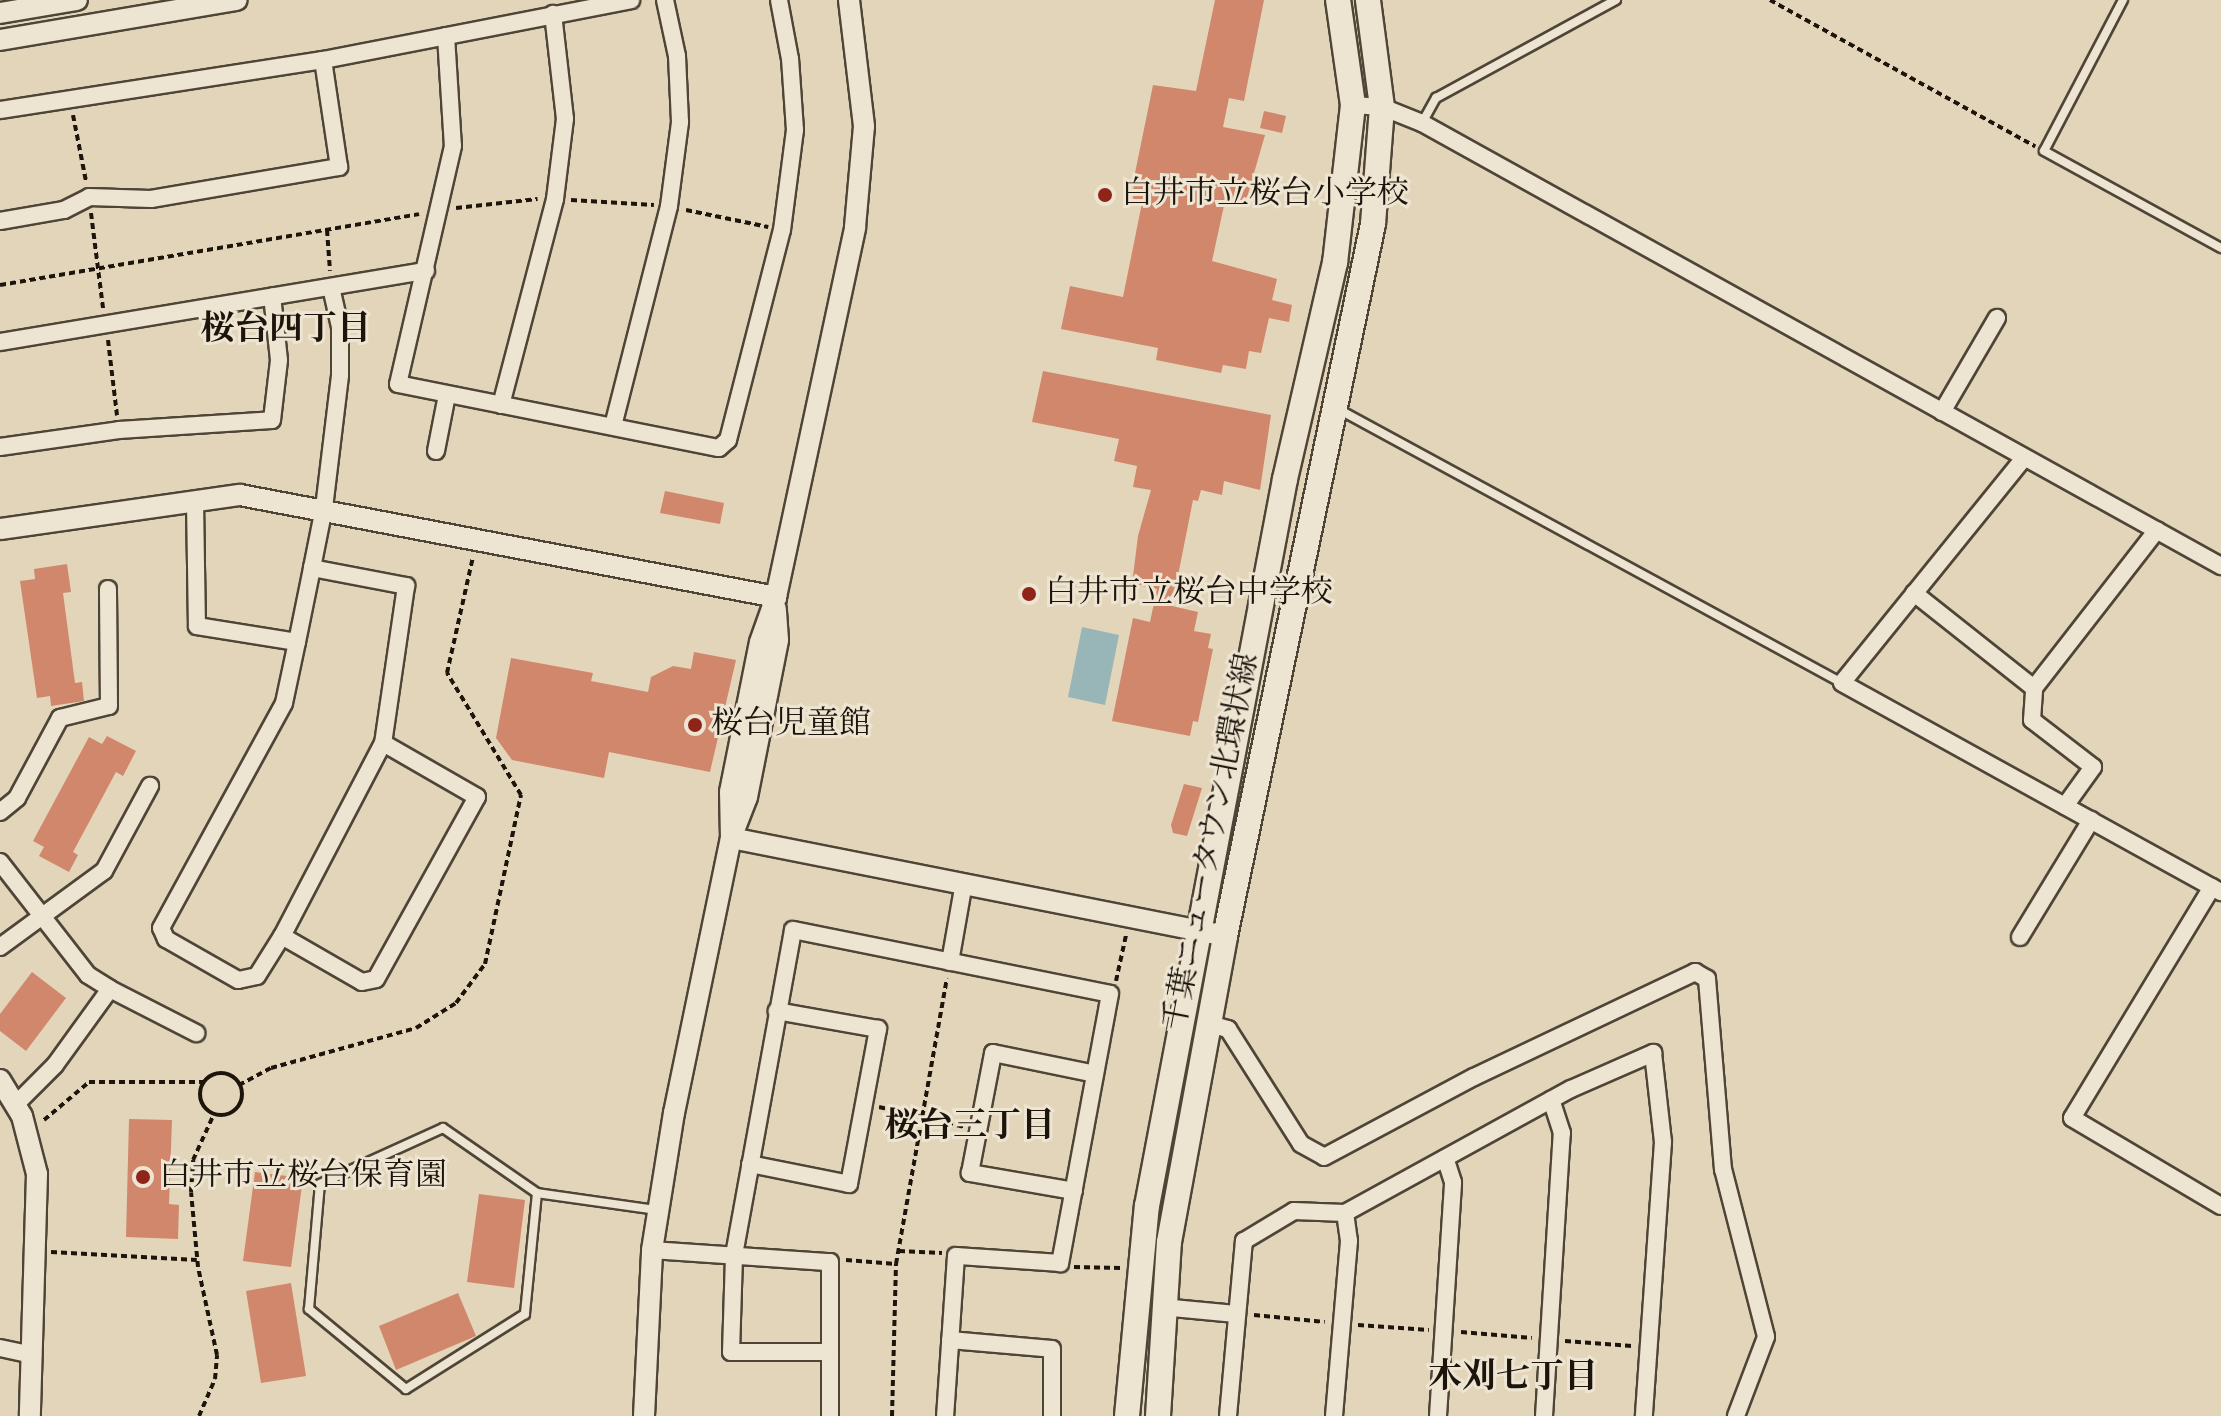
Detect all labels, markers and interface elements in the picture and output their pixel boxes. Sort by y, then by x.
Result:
place label: 白井市立桜台小学校 [1121,176,1409,214]
marker: 白井市立桜台小学校 [1096,186,1114,204]
district label: 桜台四丁目 [201,310,371,350]
place label: 白井市立桜台中学校 [1045,575,1333,613]
marker: 白井市立桜台中学校 [1020,585,1038,603]
street label: 千葉ニュータウン北環状線 [1158,650,1268,1034]
place label: 桜台児童館 [711,706,871,744]
marker: 桜台児童館 [686,716,704,734]
district label: 桜台三丁目 [885,1107,1055,1147]
place label: 白井市立桜台保育園 [159,1158,447,1196]
marker: 白井市立桜台保育園 [134,1168,152,1186]
district label: 木刈七丁目 [1428,1358,1598,1398]

